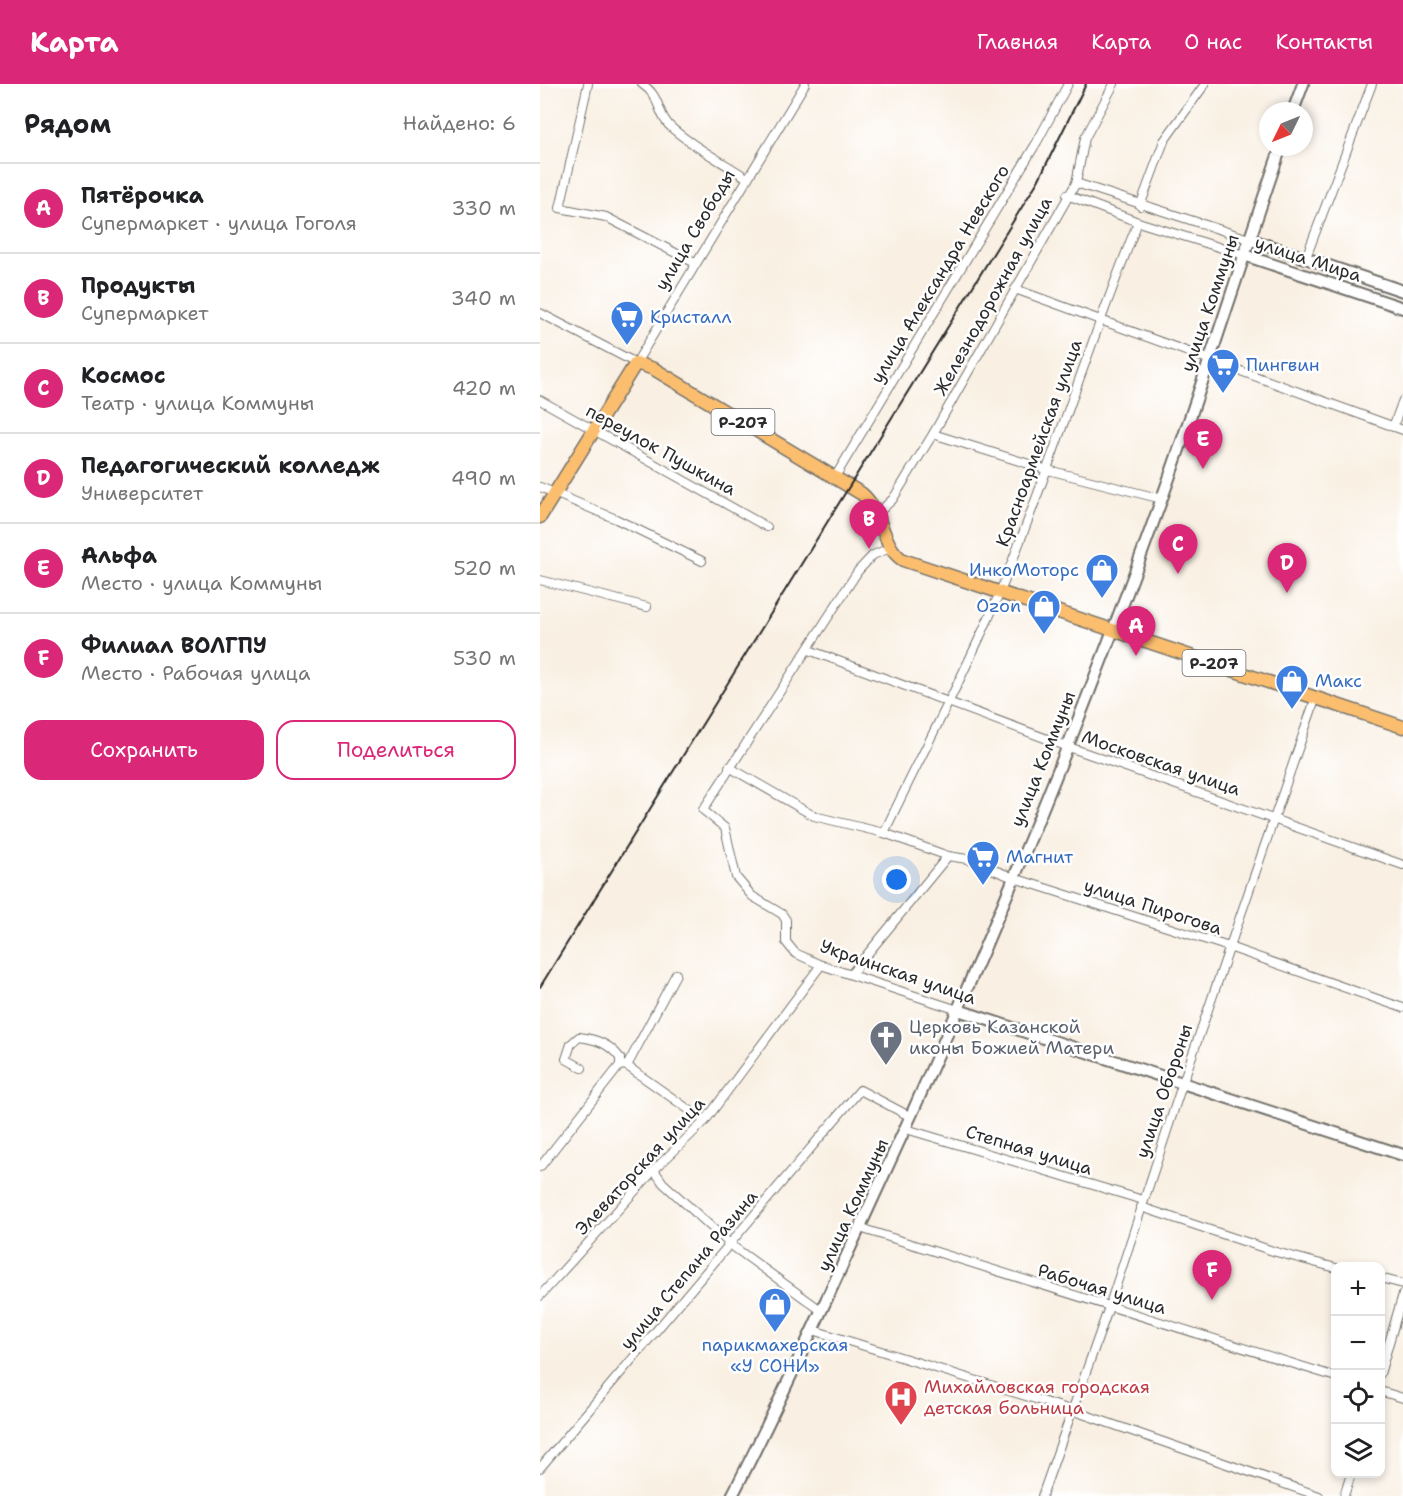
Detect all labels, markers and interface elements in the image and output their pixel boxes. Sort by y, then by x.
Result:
text: Карта [30,23,119,61]
text: Главная [977,28,1058,56]
text: Карта [1091,28,1151,56]
text: О нас [1184,28,1242,56]
text: Контакты [1275,28,1373,56]
north arrow [1259,102,1313,156]
text: Рядом [24,106,111,141]
text: Найдено: 6 [403,110,516,136]
street label: улица Александра Невского [865,160,1015,388]
street label: улица Свободы [649,165,741,295]
text: Пятёрочка [81,181,204,210]
street label: Железнодорожная улица [928,192,1058,400]
text: A [36,195,51,221]
text: 330 m [452,195,516,221]
text: Супермаркет · улица Гоголя [81,210,357,236]
street label: улица Мира [1252,230,1364,288]
street label: улица Коммуны [1175,231,1245,375]
text: Продукты [81,271,195,300]
text: B [37,285,50,311]
text: 340 m [451,285,516,311]
supermarket icon: Кристалл [609,299,645,346]
text: Супермаркет [81,300,208,326]
place label: Кристалл [650,305,731,329]
street label: Красноармейская улица [990,336,1088,550]
supermarket icon: Пингвин [1205,347,1241,394]
place label: Пингвин [1246,353,1320,377]
text: Космос [81,361,166,390]
text: C [37,375,50,401]
text: 420 m [452,375,516,401]
text: Театр · улица Коммуны [81,390,314,416]
street label: переулок Пушкина [582,399,740,501]
road number: Р-207 [712,409,774,435]
pin: E [1184,420,1222,469]
text: Педагогический колледж [81,451,380,480]
text: D [36,465,51,491]
text: 490 m [451,465,516,491]
text: Университет [81,480,203,506]
pin: B [850,500,888,549]
pin: C [1158,524,1198,574]
text: Альфа [81,541,157,570]
pin: D [1268,544,1306,593]
shop icon: ИнкоМоторс [1084,552,1120,599]
text: E [37,555,50,581]
text: 520 m [453,555,516,581]
place label: ИнкоМоторс [969,558,1079,582]
text: Место · улица Коммуны [81,570,322,596]
shop icon: Ozon [1026,588,1062,635]
place label: Ozon [976,594,1021,618]
pin: A [1116,606,1156,656]
text: Филиал ВОЛГПУ [81,631,267,660]
text: F [38,645,49,671]
text: 530 m [453,645,516,671]
road number: Р-207 [1182,650,1246,676]
text: Место · Рабочая улица [81,660,310,686]
shop icon: Макс [1274,663,1310,710]
place label: Макс [1315,669,1362,693]
street label: улица Коммуны [1005,688,1081,830]
button: Сохранить [24,720,264,780]
button: Поделиться [276,720,516,780]
street label: Московская улица [1078,725,1244,801]
supermarket icon: Магнит [965,839,1001,886]
place label: Магнит [1006,845,1074,869]
your location [882,865,911,894]
street label: улица Пирогова [1081,873,1225,941]
street label: Украинская улица [817,934,979,1010]
place label: Церковь Казанской иконы Божией Матери [909,1015,1114,1060]
church icon: Церковь Казанской иконы Божией Матери [868,1019,904,1066]
street label: улица Обороны [1130,1021,1198,1161]
street label: Элеваторская улица [570,1092,710,1240]
street label: Степная улица [963,1119,1095,1181]
street label: улица Коммуны [812,1135,894,1275]
street label: улица Степана Разина [615,1185,763,1355]
pin: F [1192,1250,1232,1300]
street label: Рабочая улица [1035,1258,1169,1320]
map controls [1331,1262,1385,1478]
button: + [1331,1262,1385,1316]
shop icon: парикмахерская «У СОНИ» [757,1286,793,1333]
button: − [1331,1316,1385,1370]
place label: парикмахерская «У СОНИ» [702,1333,848,1378]
button: locate [1331,1370,1385,1424]
place label: Михайловская городская детская больница [924,1375,1150,1420]
hospital icon: Михайловская городская детская больница [883,1379,919,1426]
button: layers [1331,1424,1385,1478]

